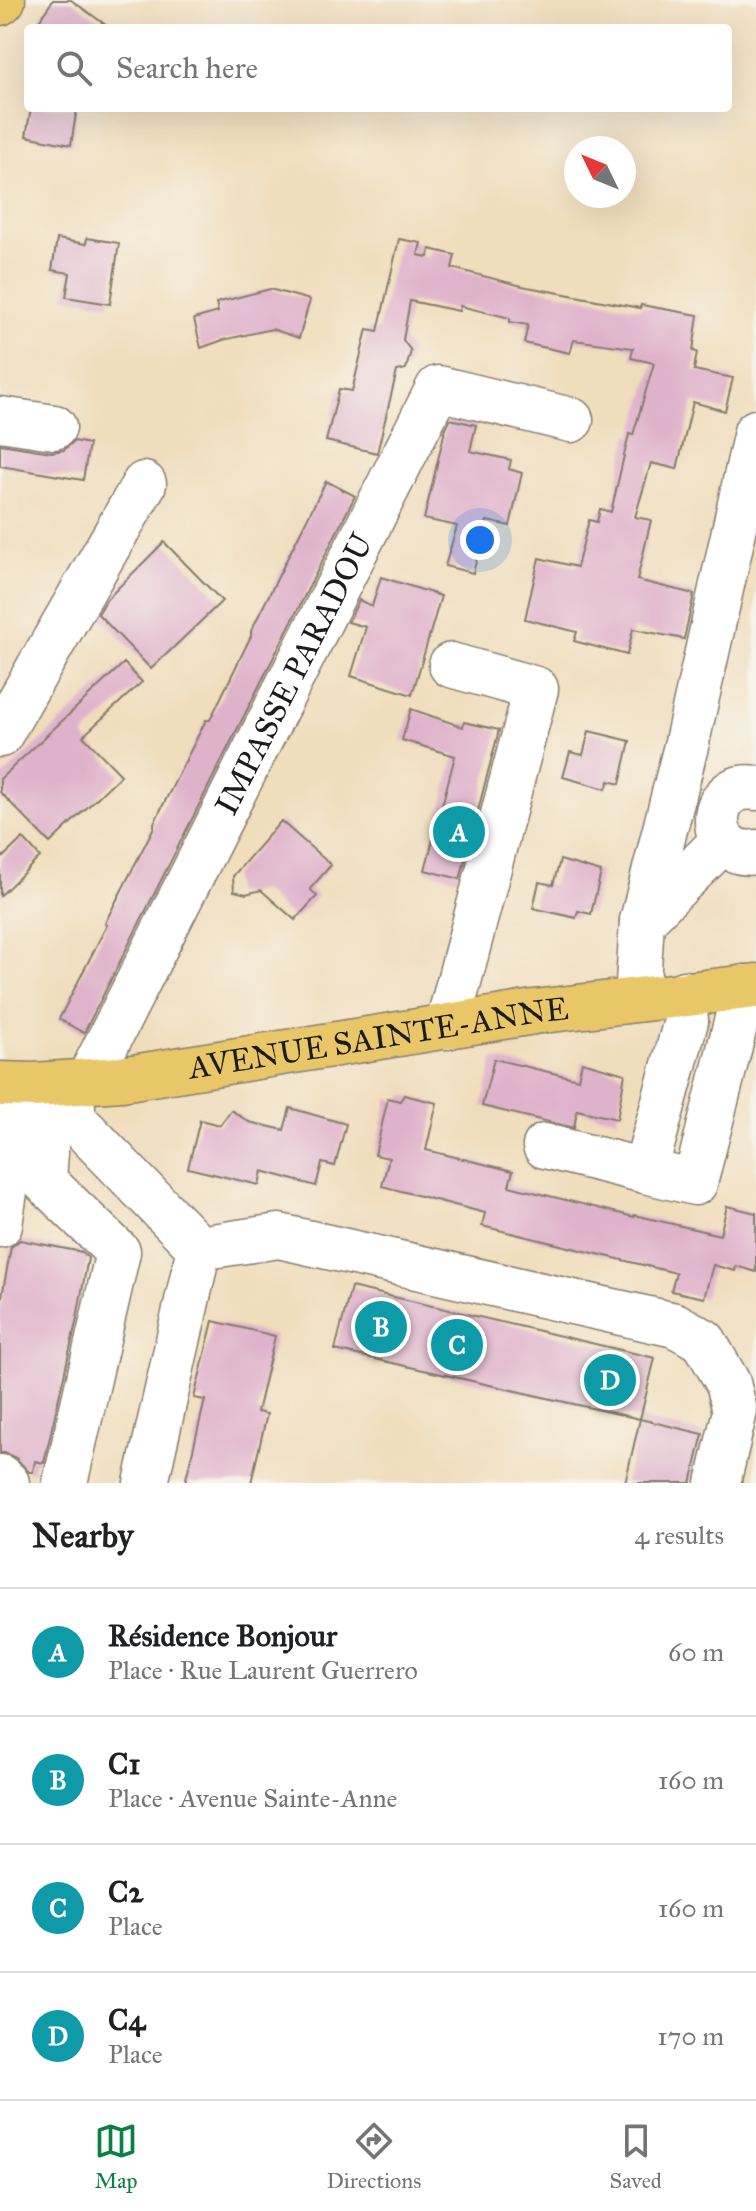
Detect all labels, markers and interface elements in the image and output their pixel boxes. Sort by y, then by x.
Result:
search box [24,24,732,112]
icon: search [52,46,96,90]
text: Search here [116,50,258,86]
north arrow [564,136,636,208]
your location [460,520,500,560]
street label: IMPASSE PARADOU [206,526,381,821]
pin: A [433,802,485,862]
street label: AVENUE SAINTE-ANNE [184,989,570,1088]
pin: B [355,1297,407,1357]
pin: C [431,1315,483,1375]
pin: D [584,1350,636,1410]
text: Nearby [32,1515,134,1556]
text: 4 results [635,1519,724,1551]
text: Résidence Bonjour [108,1618,337,1654]
text: A [49,1636,67,1668]
text: 60 m [668,1636,724,1668]
text: Place · Rue Laurent Guerrero [108,1654,418,1686]
text: C1 [108,1746,140,1782]
text: B [49,1764,67,1796]
text: 160 m [658,1764,724,1796]
text: Place · Avenue Sainte-Anne [108,1782,397,1814]
text: C2 [108,1874,143,1910]
text: C [49,1892,67,1924]
text: 160 m [658,1892,724,1924]
text: Place [108,1910,163,1942]
text: C4 [108,2002,145,2038]
text: D [48,2020,68,2052]
text: 170 m [657,2020,724,2052]
text: Place [108,2038,163,2070]
tab: Map [94,2119,138,2194]
tab: Directions [326,2119,421,2194]
tab: Saved [610,2119,662,2194]

